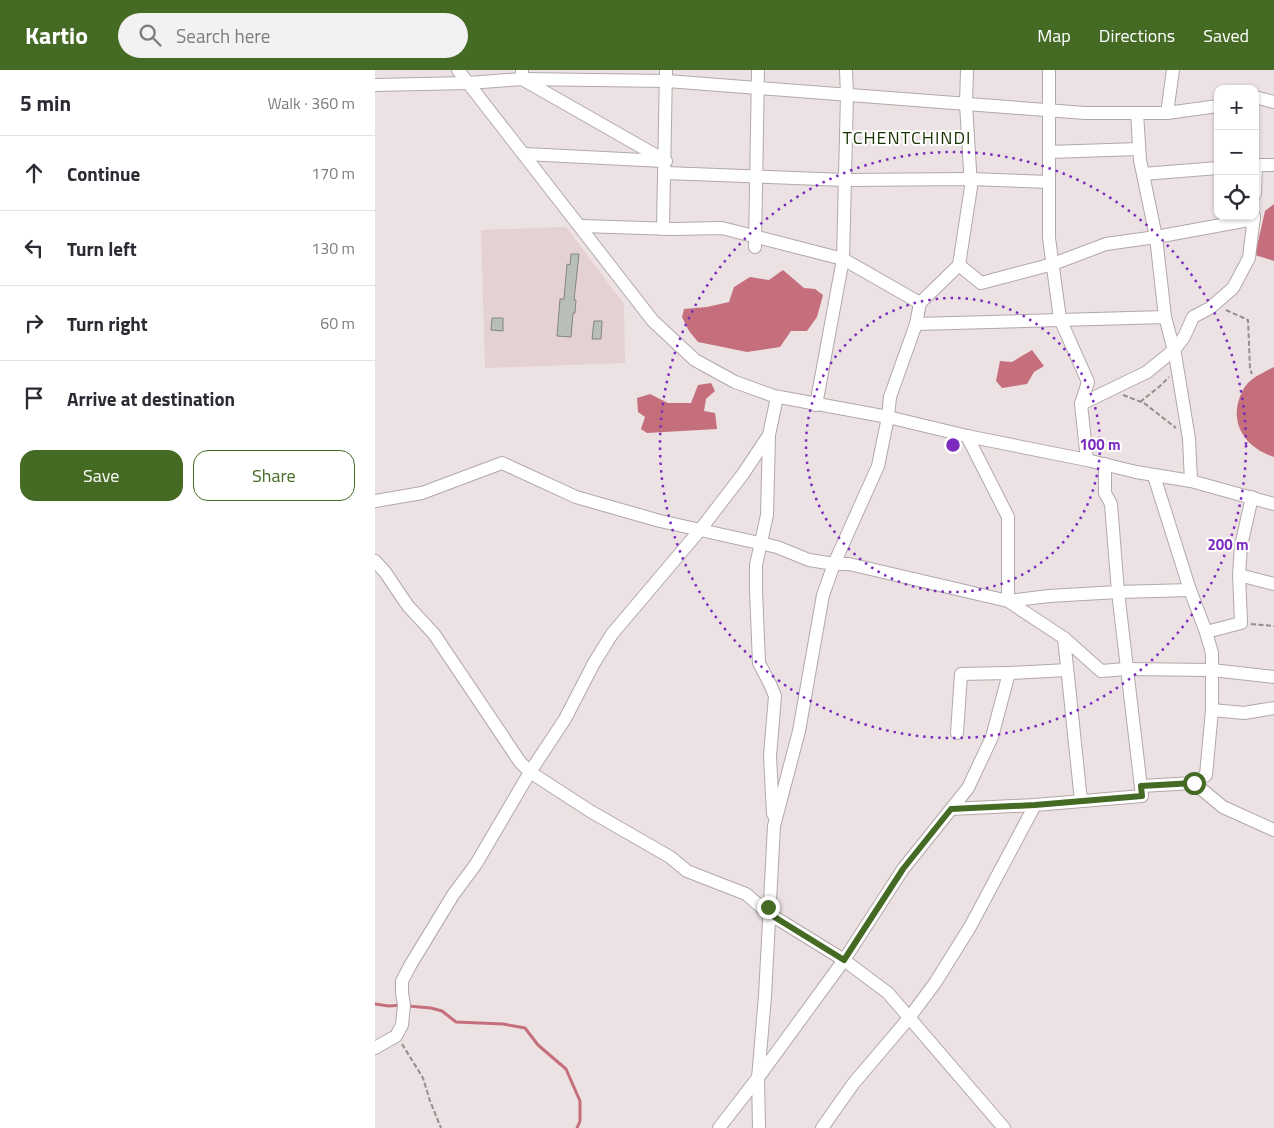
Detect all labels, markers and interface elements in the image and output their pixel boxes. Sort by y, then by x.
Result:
search box [118,13,468,58]
text: Kartio [25,17,88,53]
icon: search [136,21,164,49]
text: Search here [176,21,270,50]
text: Map [1037,22,1071,49]
text: Directions [1099,22,1175,49]
text: Saved [1203,22,1249,49]
map controls [1214,85,1259,220]
button: + [1214,85,1259,130]
text: 5 min [20,87,71,119]
text: Walk · 360 m [267,91,355,115]
district label: TCHENTCHINDI [842,124,972,151]
button: − [1214,130,1259,175]
icon: ahead [20,159,48,187]
text: Continue [67,159,140,188]
text: 170 m [311,161,355,185]
button: locate [1214,175,1259,220]
icon: left [20,234,48,262]
text: Turn left [67,234,137,263]
text: 130 m [311,236,355,260]
icon: right [20,309,48,337]
text: Turn right [67,309,148,338]
text: 60 m [320,311,355,335]
icon: arrive [20,384,48,412]
text: Arrive at destination [67,384,235,413]
text: 100 m [1079,433,1121,456]
centre of rings [944,436,962,454]
button: Save [20,450,183,501]
button: Share [193,450,355,501]
text: 200 m [1207,533,1249,556]
route start [1183,772,1206,795]
route end [757,896,780,919]

